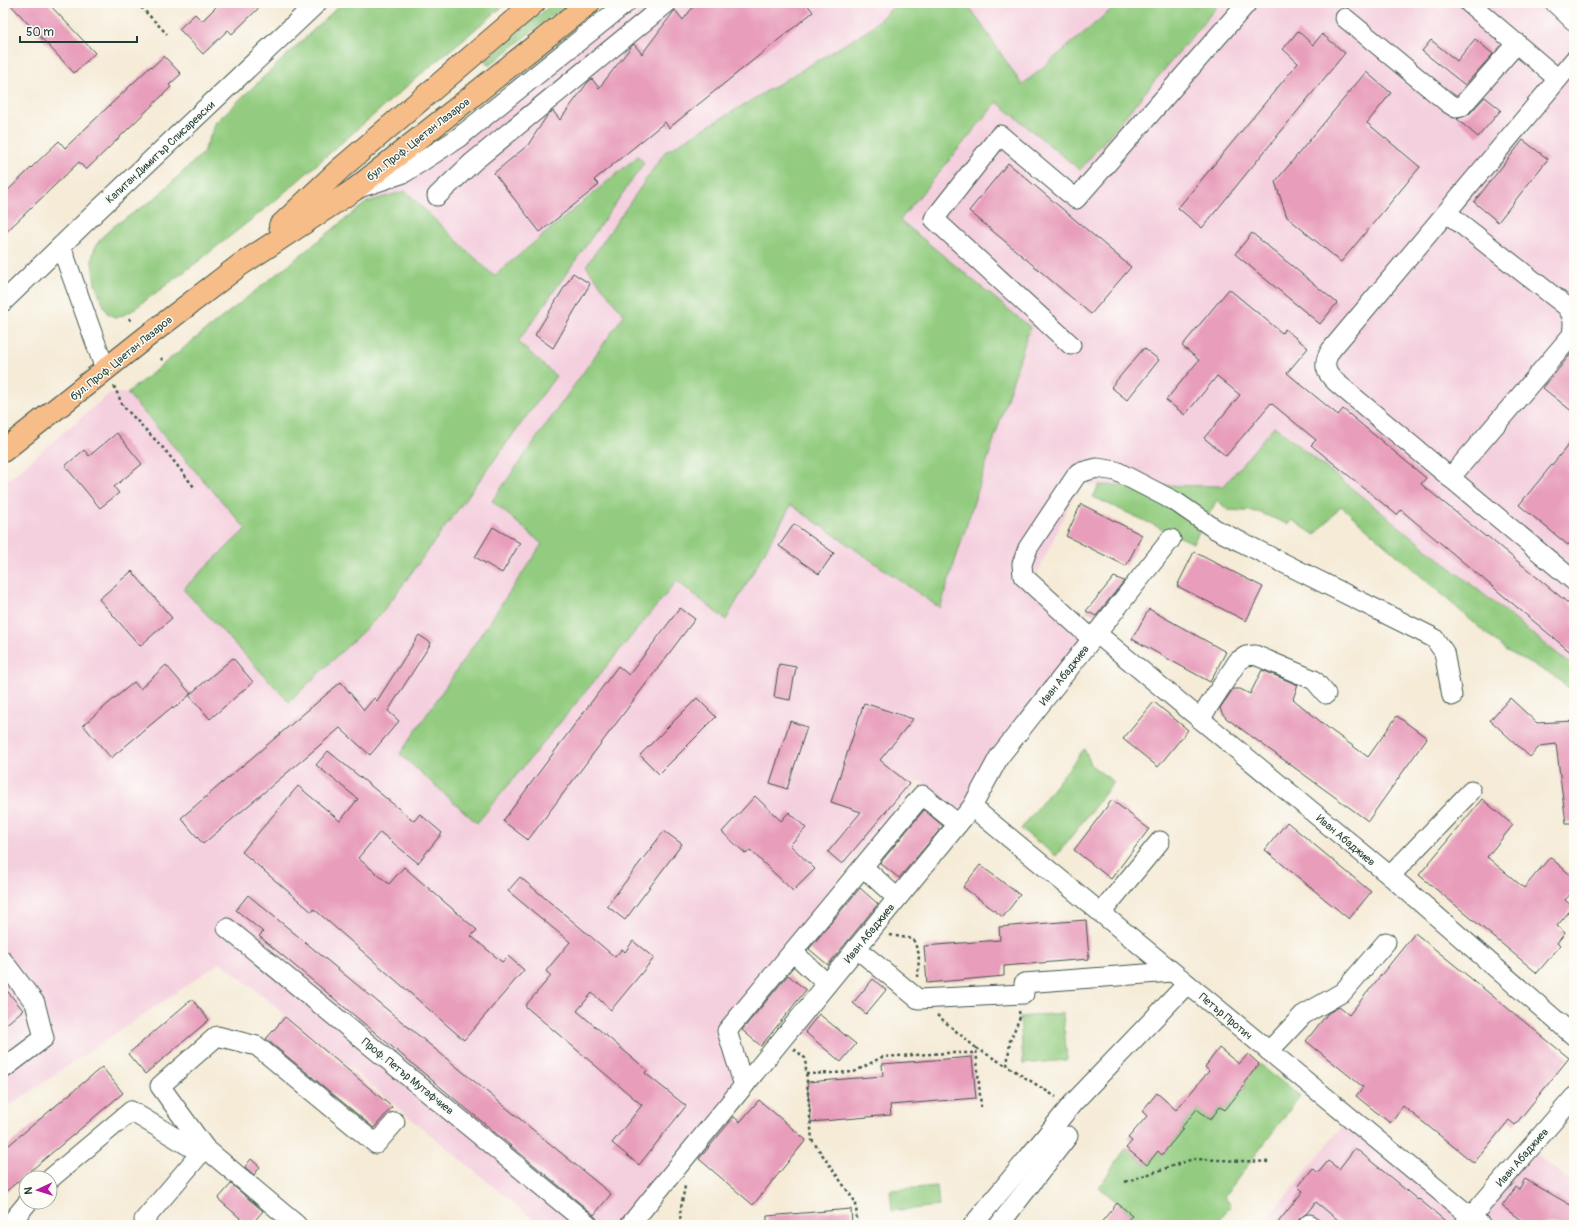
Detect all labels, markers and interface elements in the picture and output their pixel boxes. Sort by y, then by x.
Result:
scale bar [20,18,137,44]
text: 50 m [26,25,54,40]
street label: бул. Проф. Цветан Лазаров [364,95,473,184]
street label: Капитан Димитър Списаревски [103,98,218,206]
street label: бул. Проф. Цветан Лазаров [68,313,175,404]
street label: Иван Абаджиев [1037,643,1092,708]
street label: Иван Абаджиев [1314,812,1378,869]
street label: Иван Абаджиев [841,901,897,966]
street label: Петър Протич [1196,990,1255,1042]
street label: Проф. Петър Мутафчиев [359,1035,456,1117]
street label: Иван Абаджиев [1494,1126,1551,1189]
north arrow [18,1170,58,1210]
text: N [22,1186,35,1195]

